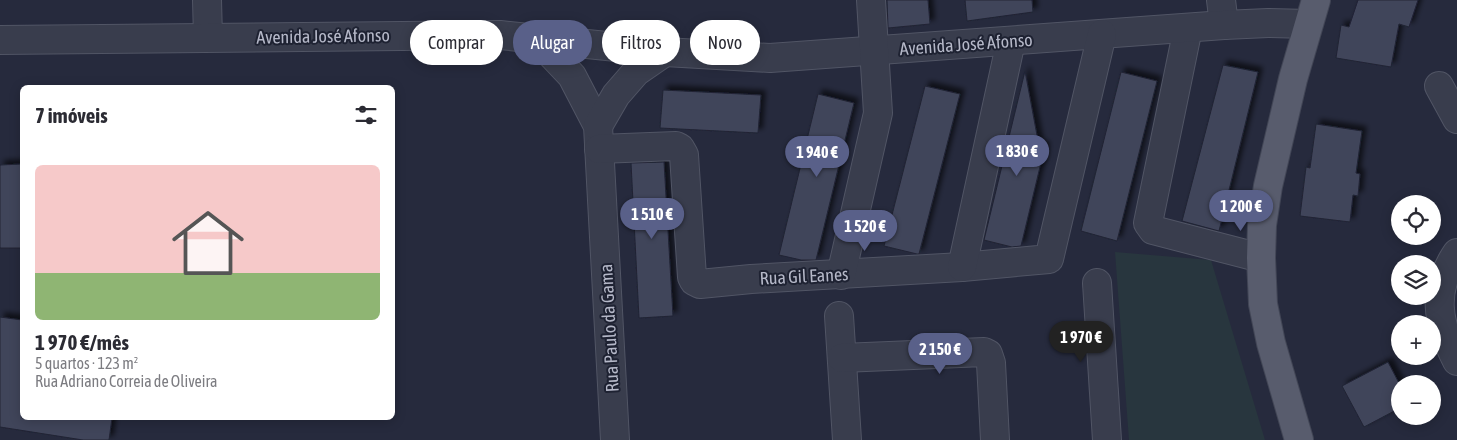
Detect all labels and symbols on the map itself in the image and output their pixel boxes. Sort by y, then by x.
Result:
street label: Avenida José Afonso [256,24,390,48]
street label: Avenida José Afonso [899,29,1033,59]
pin: 1 830 € [971,134,1063,177]
pin: 1 940 € [771,136,863,178]
pin: 1 200 € [1195,190,1287,232]
pin: 1 510 € [606,198,698,240]
pin: 1 520 € [819,210,911,252]
street label: Rua Paulo da Gama [595,263,623,393]
street label: Rua Gil Eanes [759,263,849,289]
pin: 1 970 € [1035,320,1127,363]
pin: 2 150 € [894,332,986,375]

